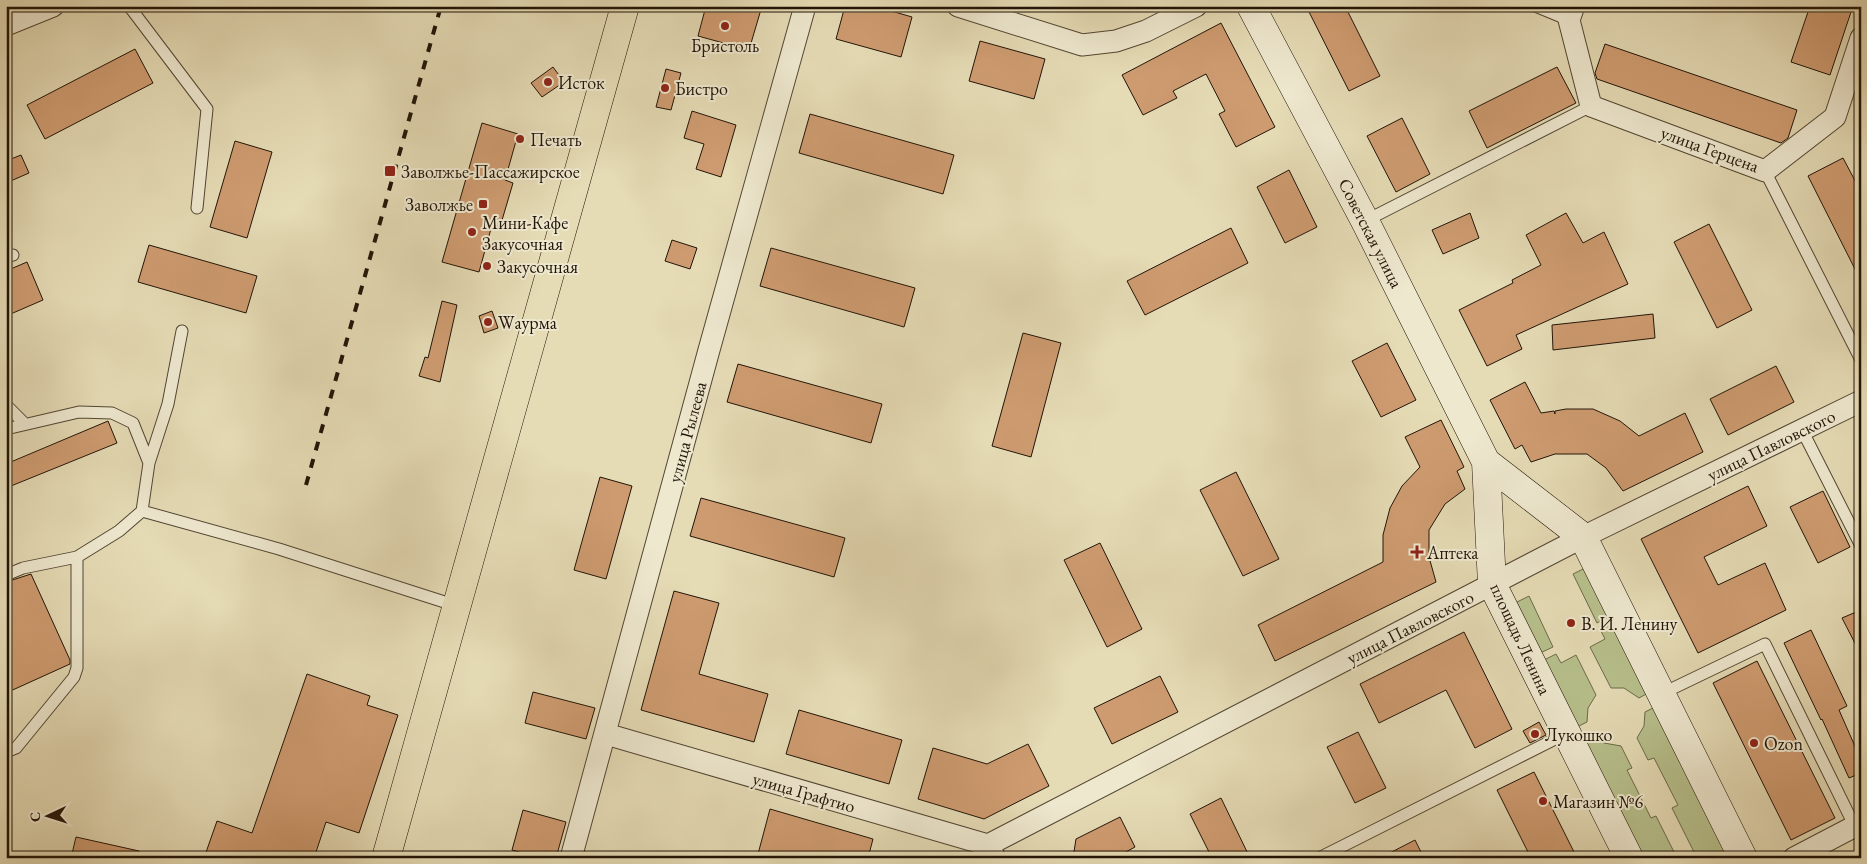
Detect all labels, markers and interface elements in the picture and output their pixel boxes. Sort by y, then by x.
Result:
marker: Бристоль [719,20,731,32]
place label: Бристоль [691,34,759,57]
place label: Исток [558,71,605,94]
marker: Исток [542,76,554,88]
place label: Бистро [675,77,728,100]
marker: Бистро [659,82,671,94]
street label: улица Герцена [1658,121,1763,178]
place label: Печать [530,128,582,151]
marker: Печать [514,133,526,145]
place label: Заволжье-Пассажирское [401,160,580,183]
marker: Заволжье-Пассажирское [383,164,397,178]
street label: Советская улица [1334,174,1409,292]
place label: Заволжье [405,193,473,216]
marker: Заволжье [477,198,489,210]
place label: Мини-Кафе Закусочная [482,211,568,255]
marker: Мини-Кафе Закусочная [466,226,478,238]
place label: Закусочная [497,255,578,278]
marker: Закусочная [481,260,493,272]
place label: Wаурма [498,311,558,334]
marker: Wаурма [482,316,494,328]
street label: улица Рылеева [662,378,712,485]
street label: улица Павловского [1703,404,1839,486]
place label: Аптека [1426,541,1479,564]
marker: Аптека [1411,546,1423,558]
street label: площадь Ленина [1485,579,1557,699]
street label: улица Павловского [1343,585,1478,669]
place label: В. И. Ленину [1581,612,1678,635]
marker: В. И. Ленину [1565,617,1577,629]
place label: Лукошко [1545,723,1613,746]
marker: Лукошко [1529,728,1541,740]
place label: Ozon [1764,732,1803,755]
marker: Ozon [1748,737,1760,749]
street label: улица Графтио [750,766,858,818]
place label: Магазин №6 [1553,790,1643,813]
north arrow [22,792,72,842]
marker: Магазин №6 [1537,795,1549,807]
text: С [26,811,44,822]

